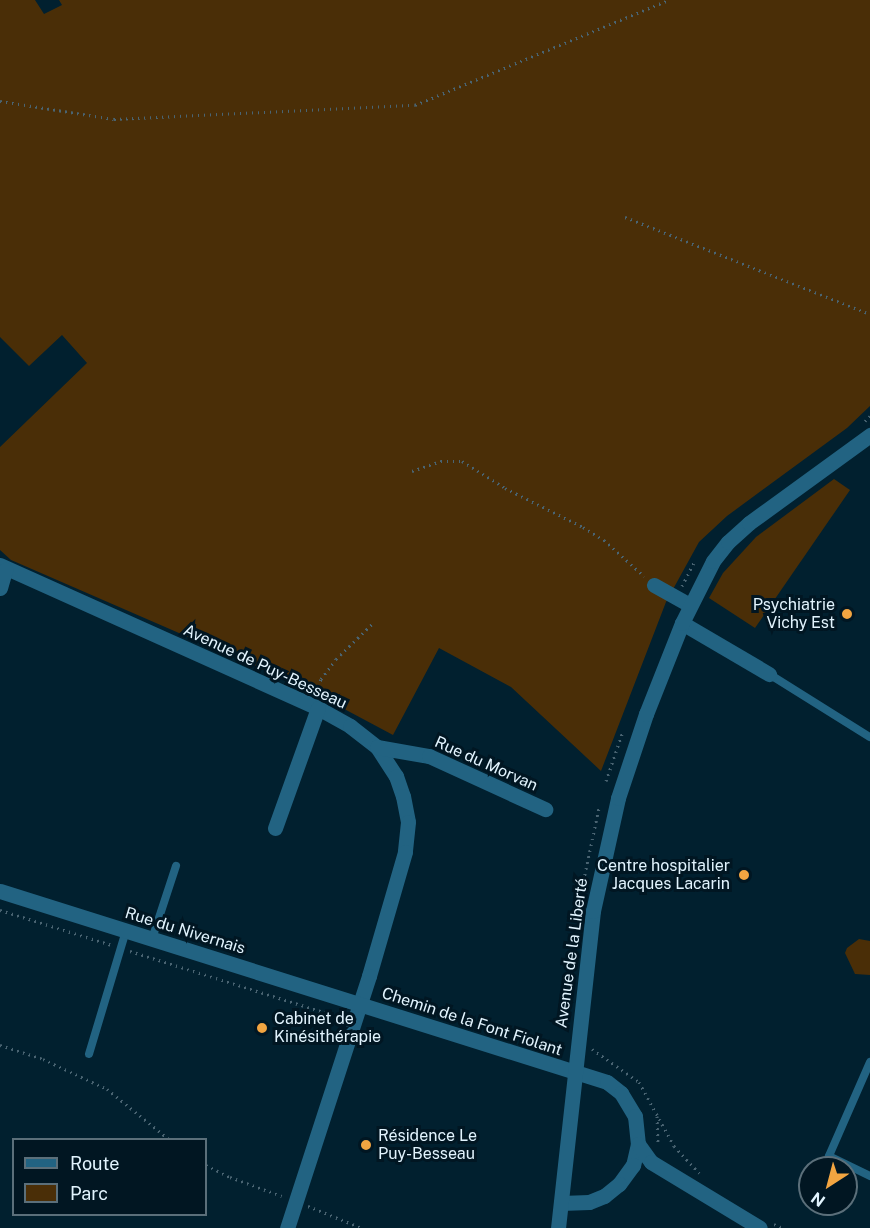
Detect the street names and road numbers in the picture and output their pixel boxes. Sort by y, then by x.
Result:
street label: Avenue de Puy-Besseau [180,621,350,713]
street label: Rue du Morvan [431,733,541,795]
street label: Avenue de la Liberté [552,876,592,1030]
street label: Rue du Nivernais [122,904,248,958]
street label: Chemin de la Font Fiolant [379,984,565,1060]

